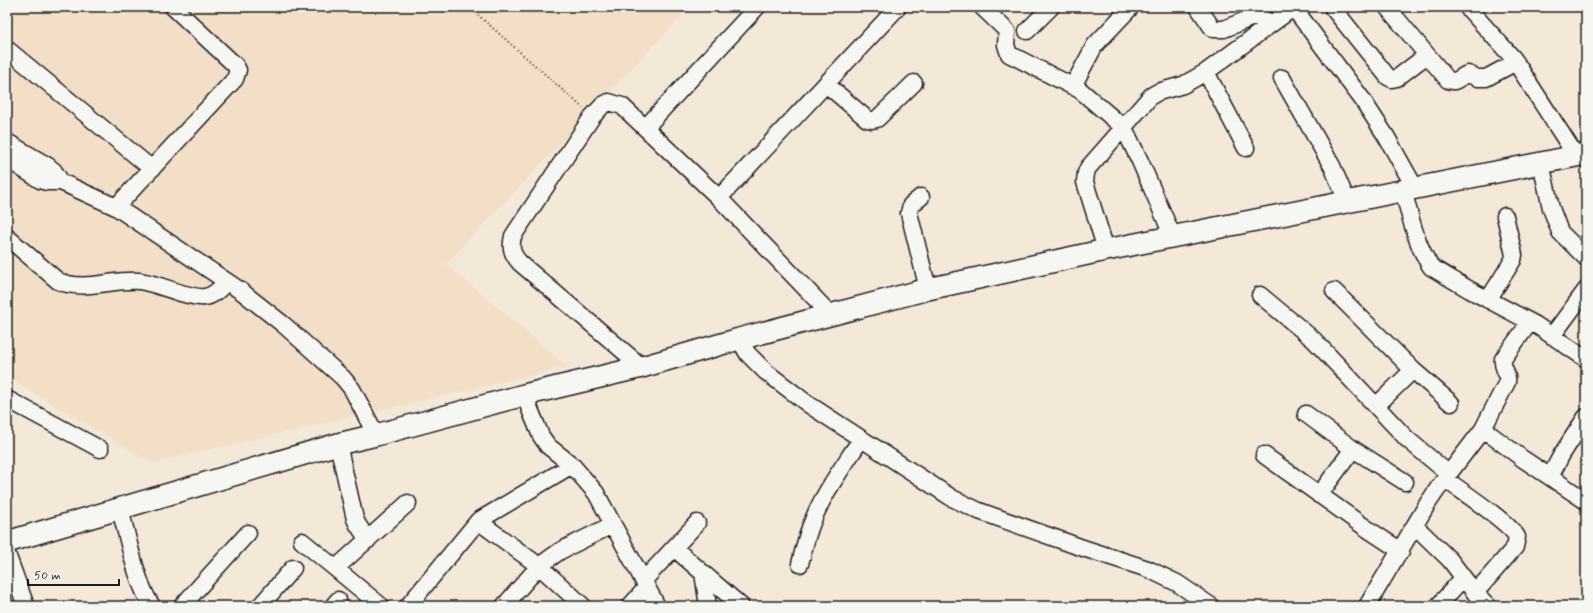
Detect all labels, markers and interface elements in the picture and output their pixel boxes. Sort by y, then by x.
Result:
scale bar [28,561,119,587]
text: 50 m [34,568,61,584]

